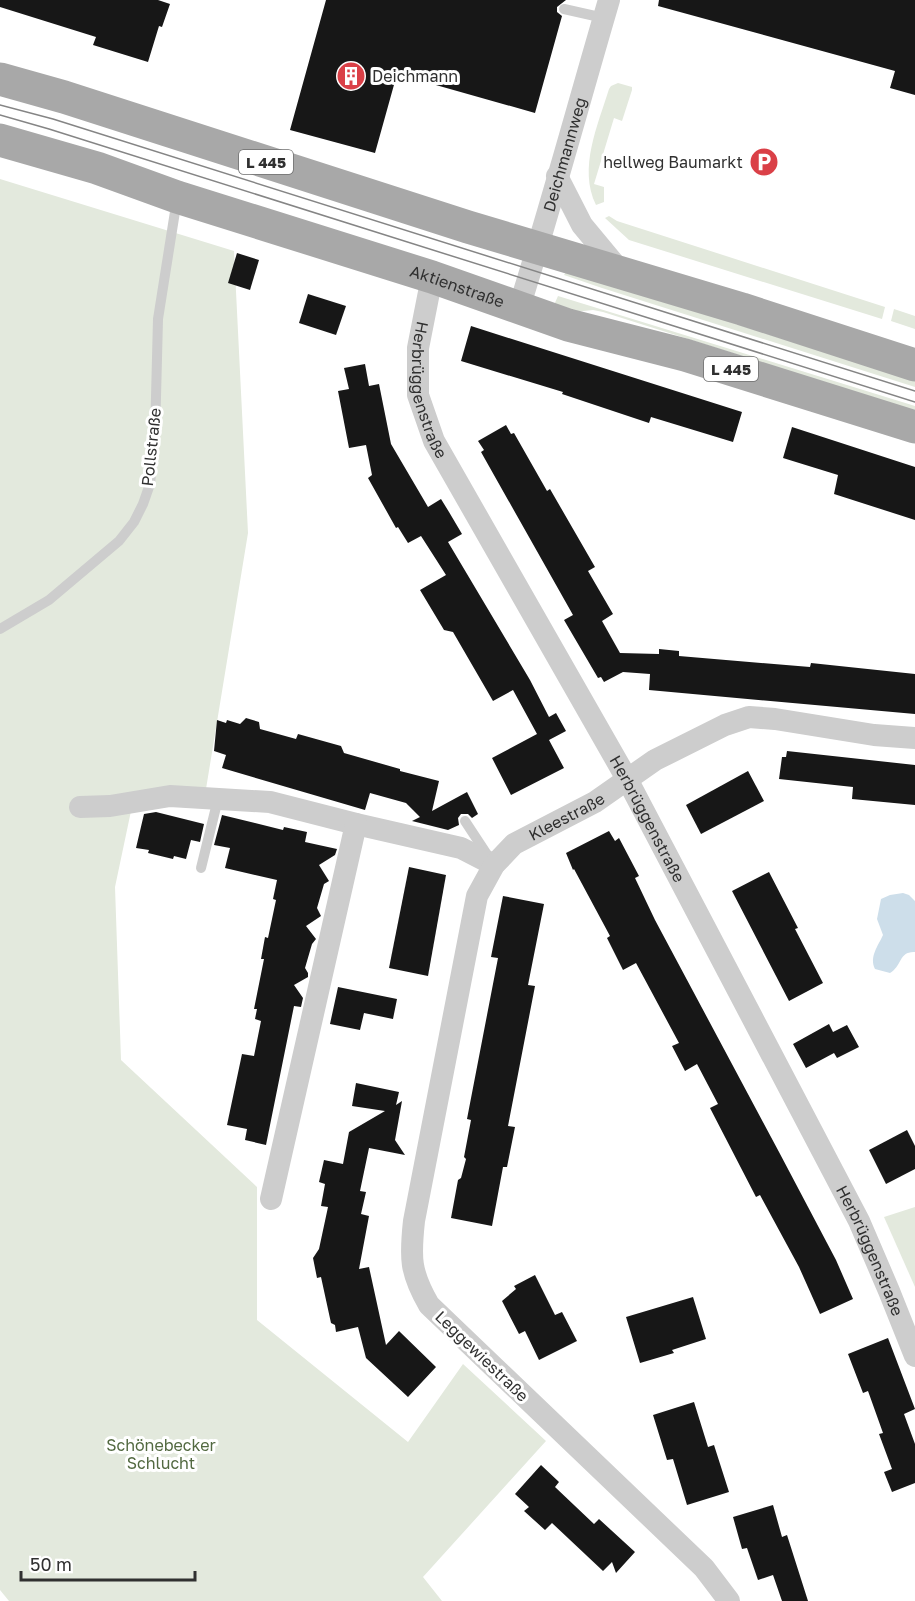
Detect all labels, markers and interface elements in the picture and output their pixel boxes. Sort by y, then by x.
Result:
building icon: Deichmann [335,60,367,92]
place label: Deichmann [372,66,458,86]
street label: Deichmannweg [539,95,590,214]
parking icon: hellweg Baumarkt [748,146,780,178]
road number: L 445 [239,150,293,174]
place label: hellweg Baumarkt [603,152,743,172]
street label: Aktienstraße [407,261,507,312]
street label: Herbrüggenstraße [408,320,452,462]
road number: L 445 [704,357,758,381]
street label: Pollstraße [137,407,165,487]
street label: Herbrüggenstraße [606,752,689,886]
street label: Kleestraße [525,788,608,845]
street label: Herbrüggenstraße [832,1182,908,1319]
street label: Leggewiestraße [431,1306,533,1406]
park label: Schönebecker Schlucht [106,1435,216,1473]
scale bar [21,1544,195,1582]
text: 50 m [30,1553,72,1575]

